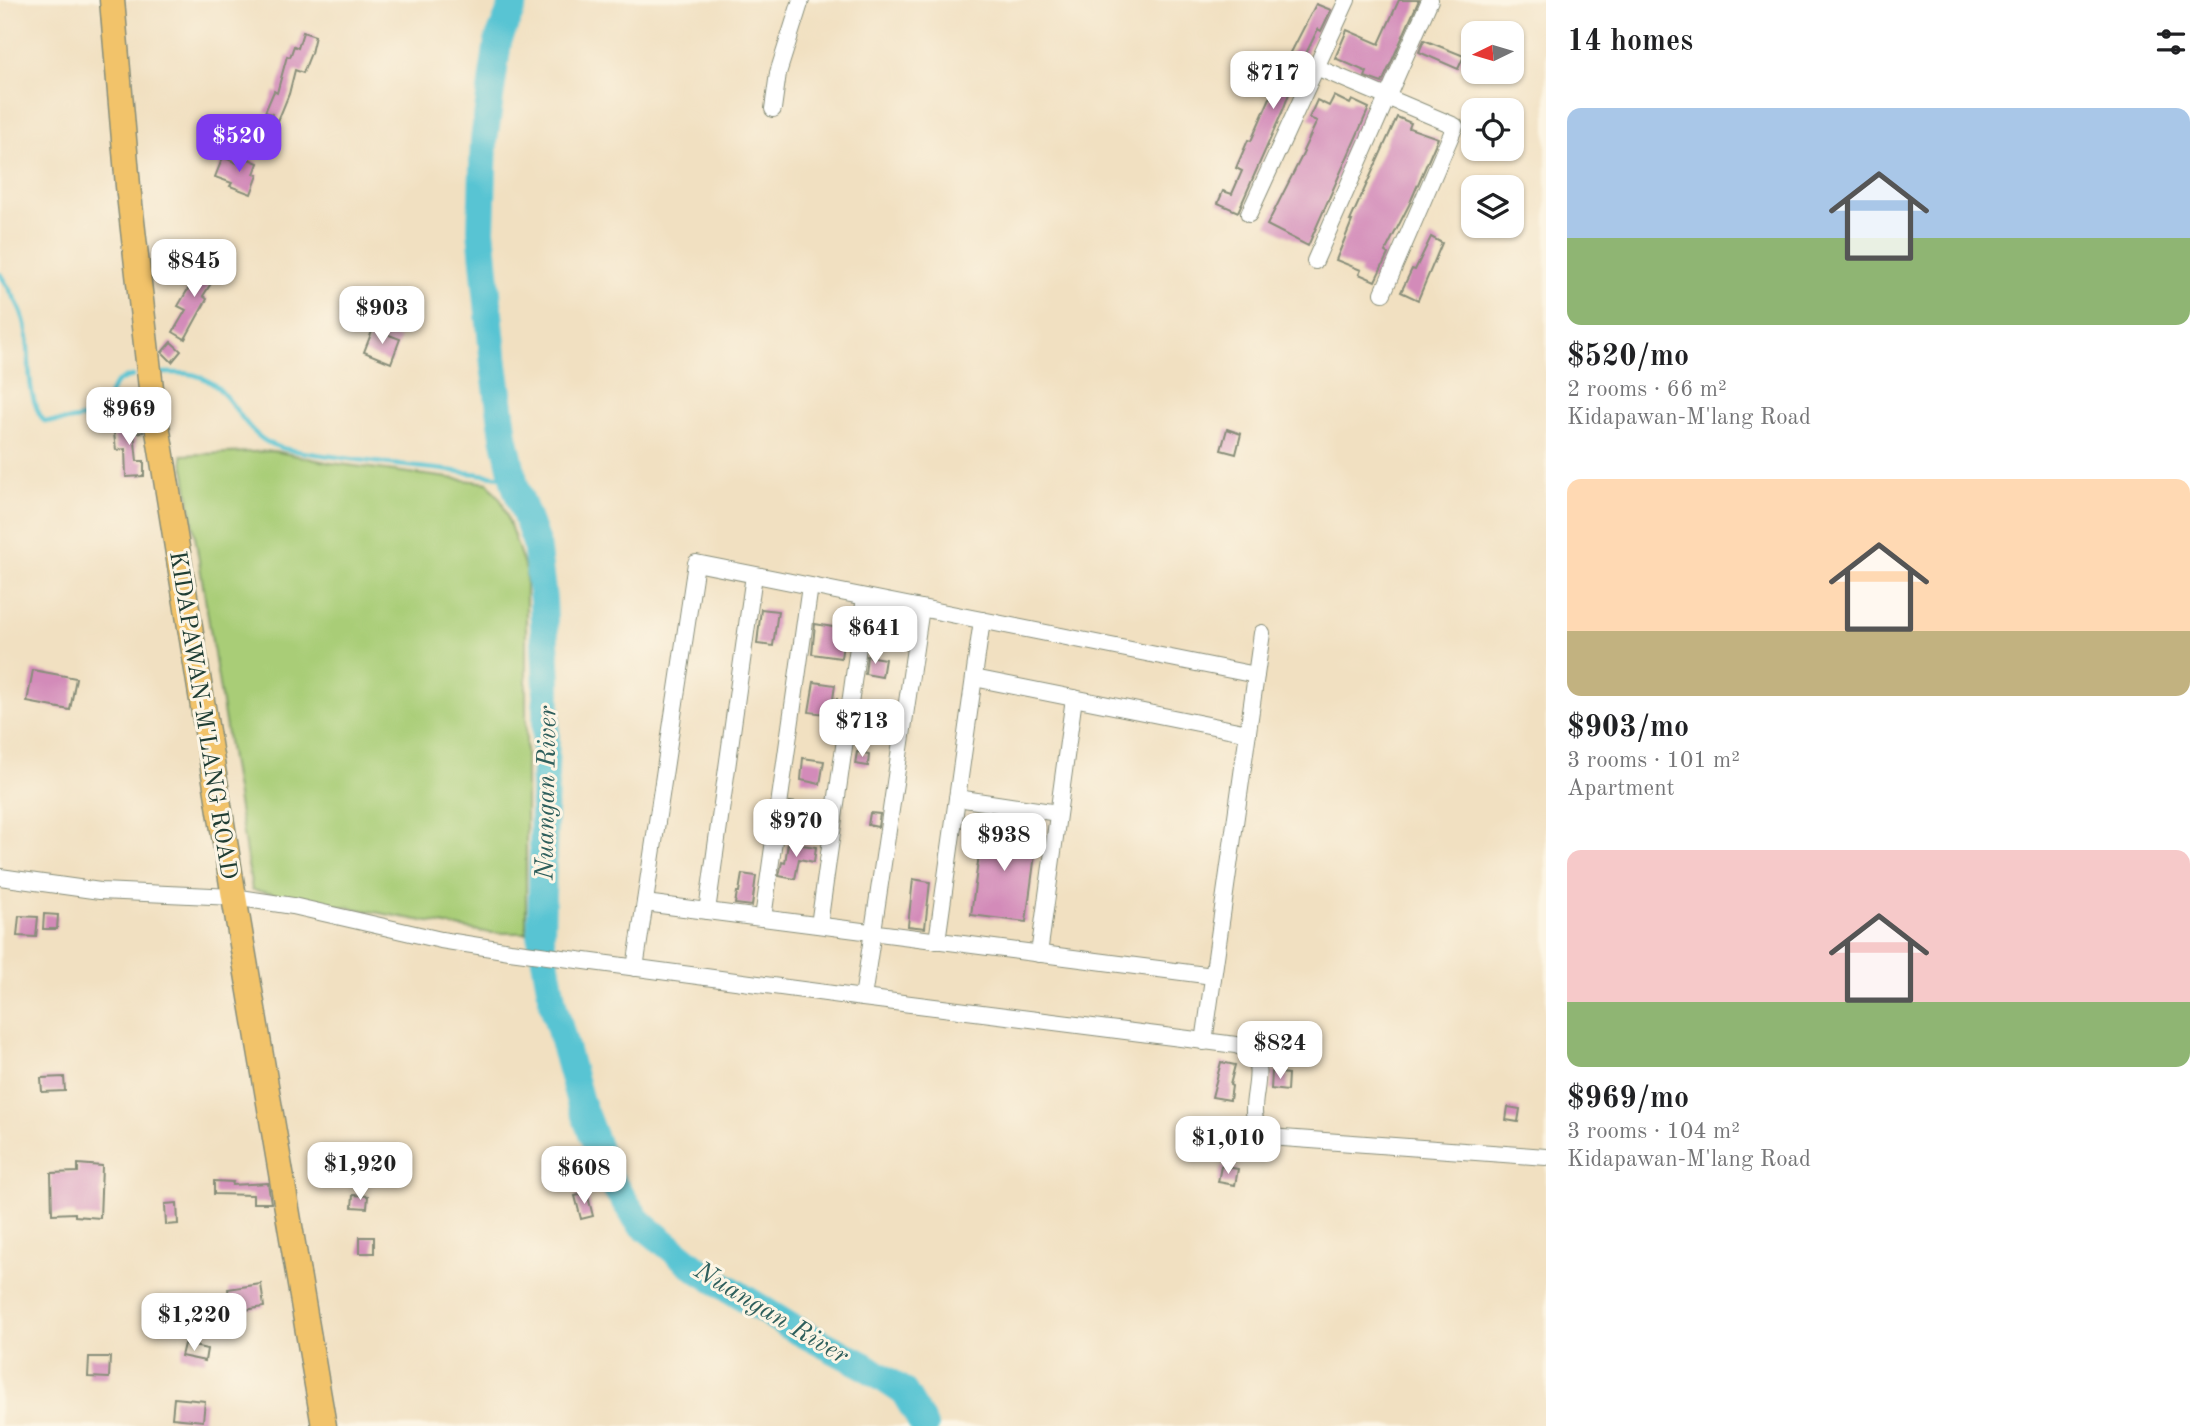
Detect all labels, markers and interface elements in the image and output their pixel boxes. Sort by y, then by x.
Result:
north arrow [1461,21,1524,84]
map controls [1461,21,1524,238]
icon: filters [2152,23,2190,61]
text: 14 homes [1567,27,1693,57]
pin: $717 [1232,52,1314,111]
text: $717 [1246,62,1300,85]
button: locate [1461,98,1524,161]
pin: $520 [198,114,280,174]
text: $520 [212,125,266,148]
icon: home [1816,153,1942,279]
button: layers [1461,175,1524,238]
pin: $845 [153,240,235,299]
text: $845 [167,250,221,273]
pin: $903 [341,286,423,346]
text: $903 [355,297,409,320]
text: $520/mo [1567,342,1689,372]
text: 2 rooms · 66 m² [1567,378,1727,401]
pin: $969 [88,388,170,447]
text: $969 [102,398,156,421]
text: Kidapawan-M'lang Road [1567,406,1811,429]
icon: home [1816,524,1942,650]
street label: KIDAPAWAN-M'LANG ROAD [164,549,240,881]
pin: $641 [834,606,916,666]
text: $641 [848,617,902,640]
pin: $713 [821,700,903,759]
water label: Nuangan River [532,705,562,881]
text: $713 [835,710,889,733]
text: $903/mo [1567,713,1689,743]
text: 3 rooms · 101 m² [1567,749,1740,772]
text: Apartment [1567,777,1675,800]
pin: $970 [755,800,837,859]
text: $970 [769,810,823,833]
pin: $938 [963,814,1045,873]
text: $938 [977,824,1031,847]
icon: home [1816,895,1942,1021]
pin: $824 [1239,1021,1321,1081]
text: $824 [1253,1032,1307,1055]
text: $969/mo [1567,1084,1689,1114]
pin: $1,010 [1171,1116,1285,1176]
text: 3 rooms · 104 m² [1567,1120,1740,1143]
text: $1,010 [1191,1127,1265,1150]
pin: $1,920 [303,1142,417,1202]
pin: $608 [543,1146,625,1206]
text: Kidapawan-M'lang Road [1567,1148,1811,1171]
text: $1,920 [323,1153,397,1176]
text: $608 [557,1157,611,1180]
water label: Nuangan River [689,1257,853,1370]
pin: $1,220 [137,1294,251,1353]
text: $1,220 [157,1304,231,1327]

